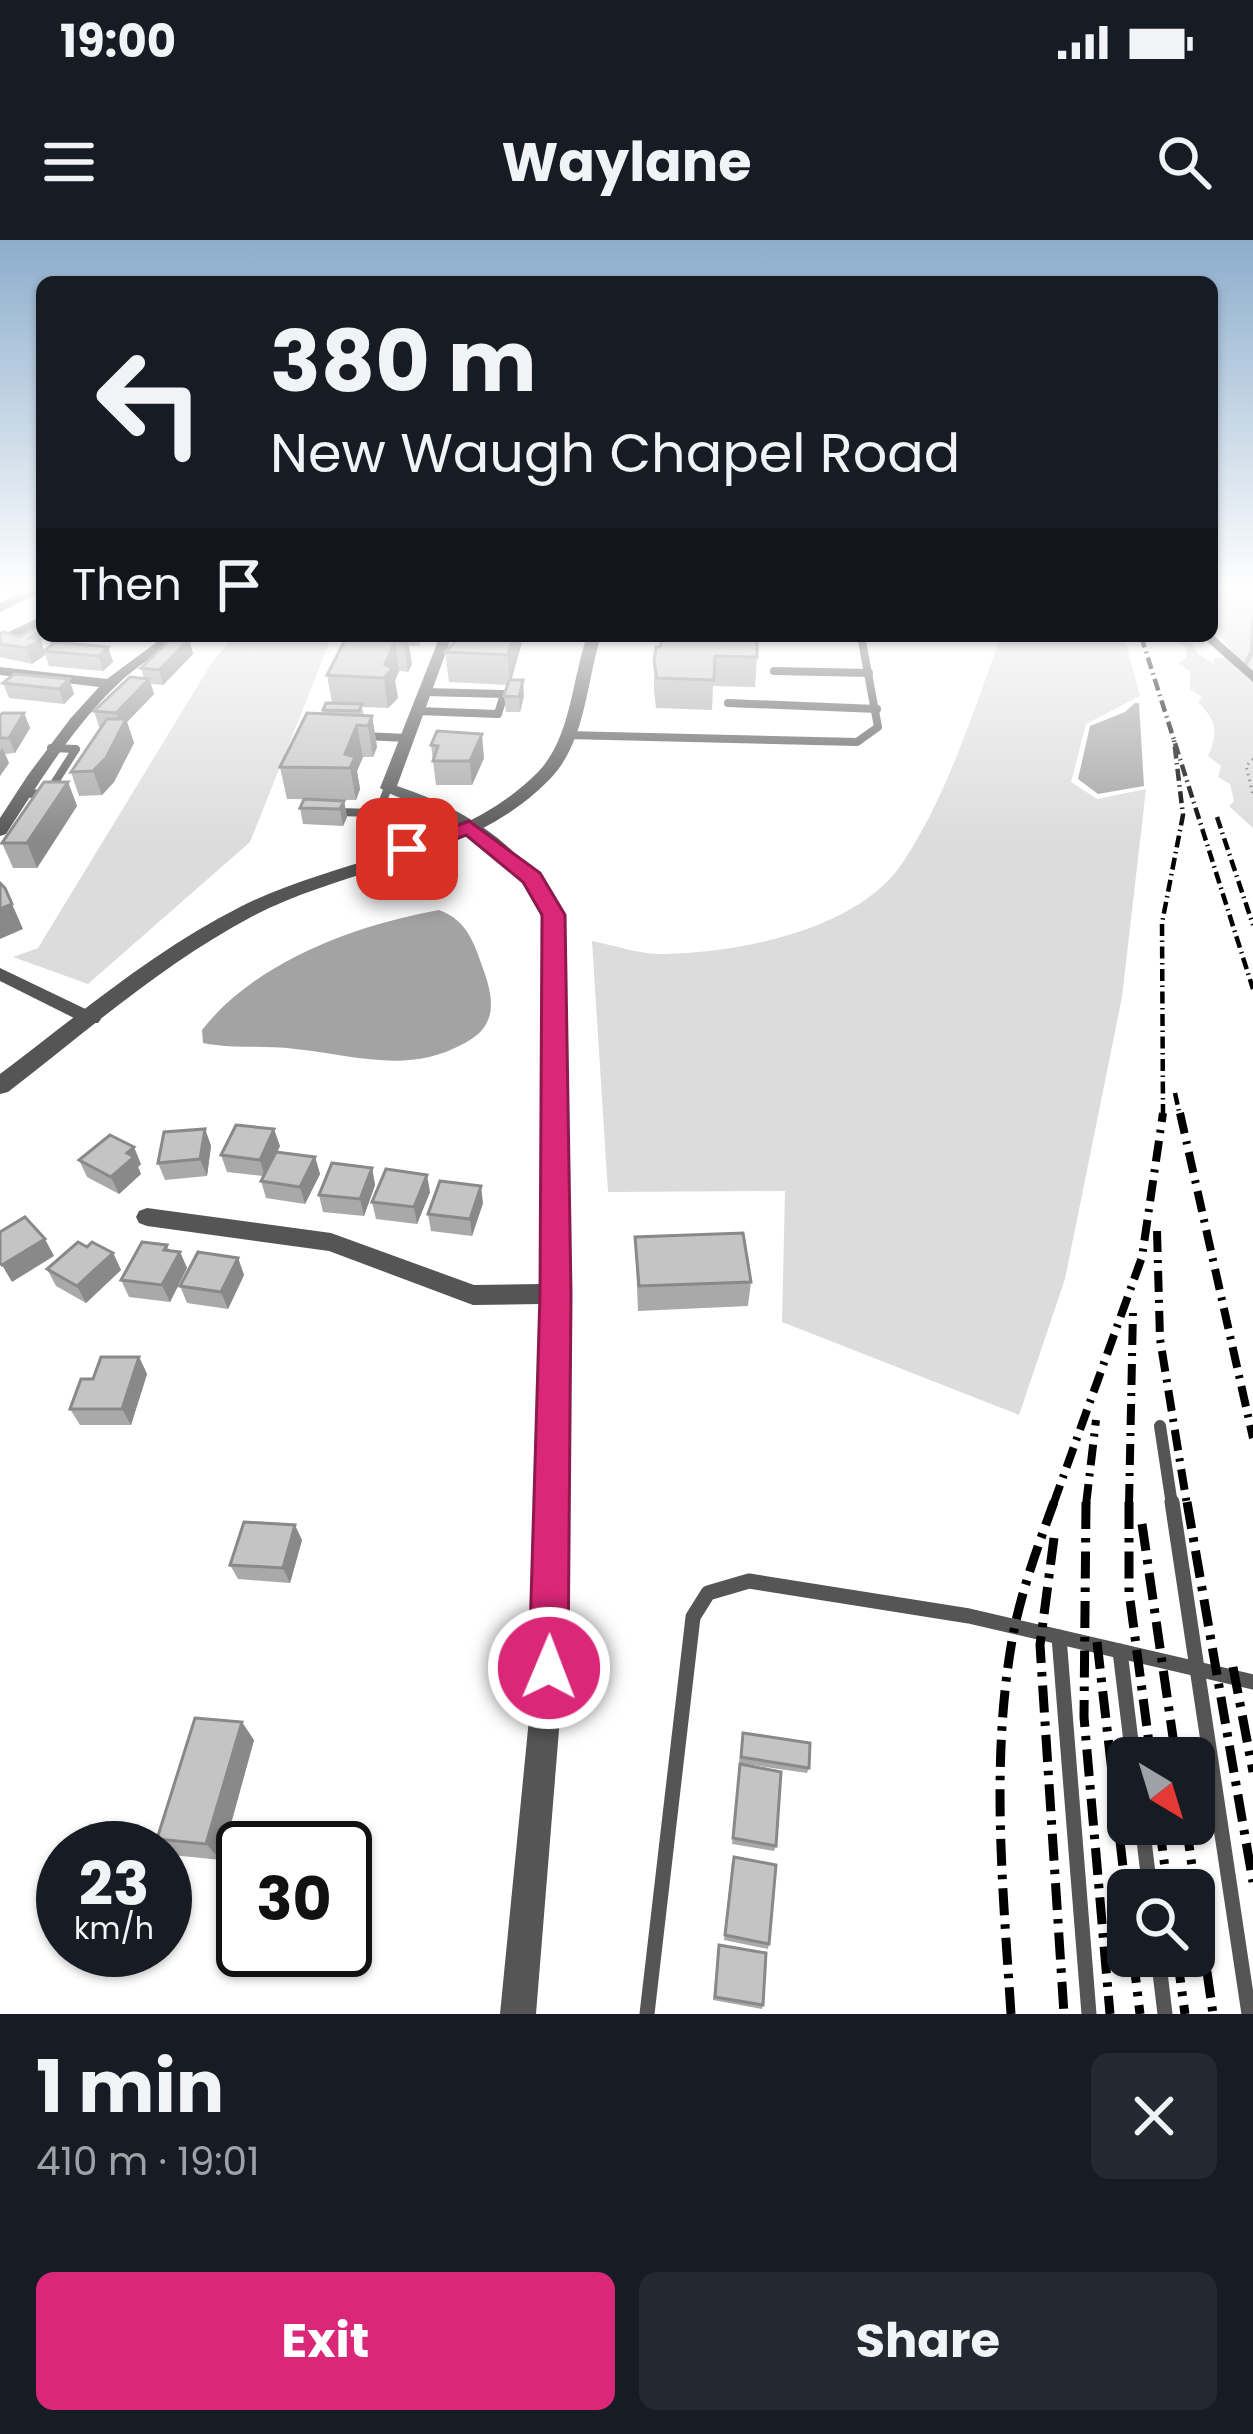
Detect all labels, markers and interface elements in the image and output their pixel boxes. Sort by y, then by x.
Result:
text: 19:00 [60,10,176,73]
text: Waylane [502,124,751,200]
icon: menu [36,129,102,195]
icon: search [1151,129,1217,195]
text: 380 m [270,303,537,420]
icon: left [72,324,228,480]
text: New Waugh Chapel Road [270,415,960,491]
icon: arrive [206,552,272,618]
text: Then [72,553,182,616]
pin [356,798,458,900]
icon: arrive [374,816,440,882]
position arrow [486,1605,612,1731]
north arrow [1107,1737,1215,1845]
map controls [1107,1737,1215,1977]
speed limit sign: 30 [216,1821,372,1977]
text: 23 [79,1842,149,1926]
button: search [1107,1869,1215,1977]
text: km/h [74,1907,154,1950]
text: 1 min [36,2036,224,2137]
button: close [1091,2053,1217,2179]
text: 410 m · 19:01 [36,2134,260,2189]
button: Exit [36,2272,615,2410]
button: Share [639,2272,1217,2410]

